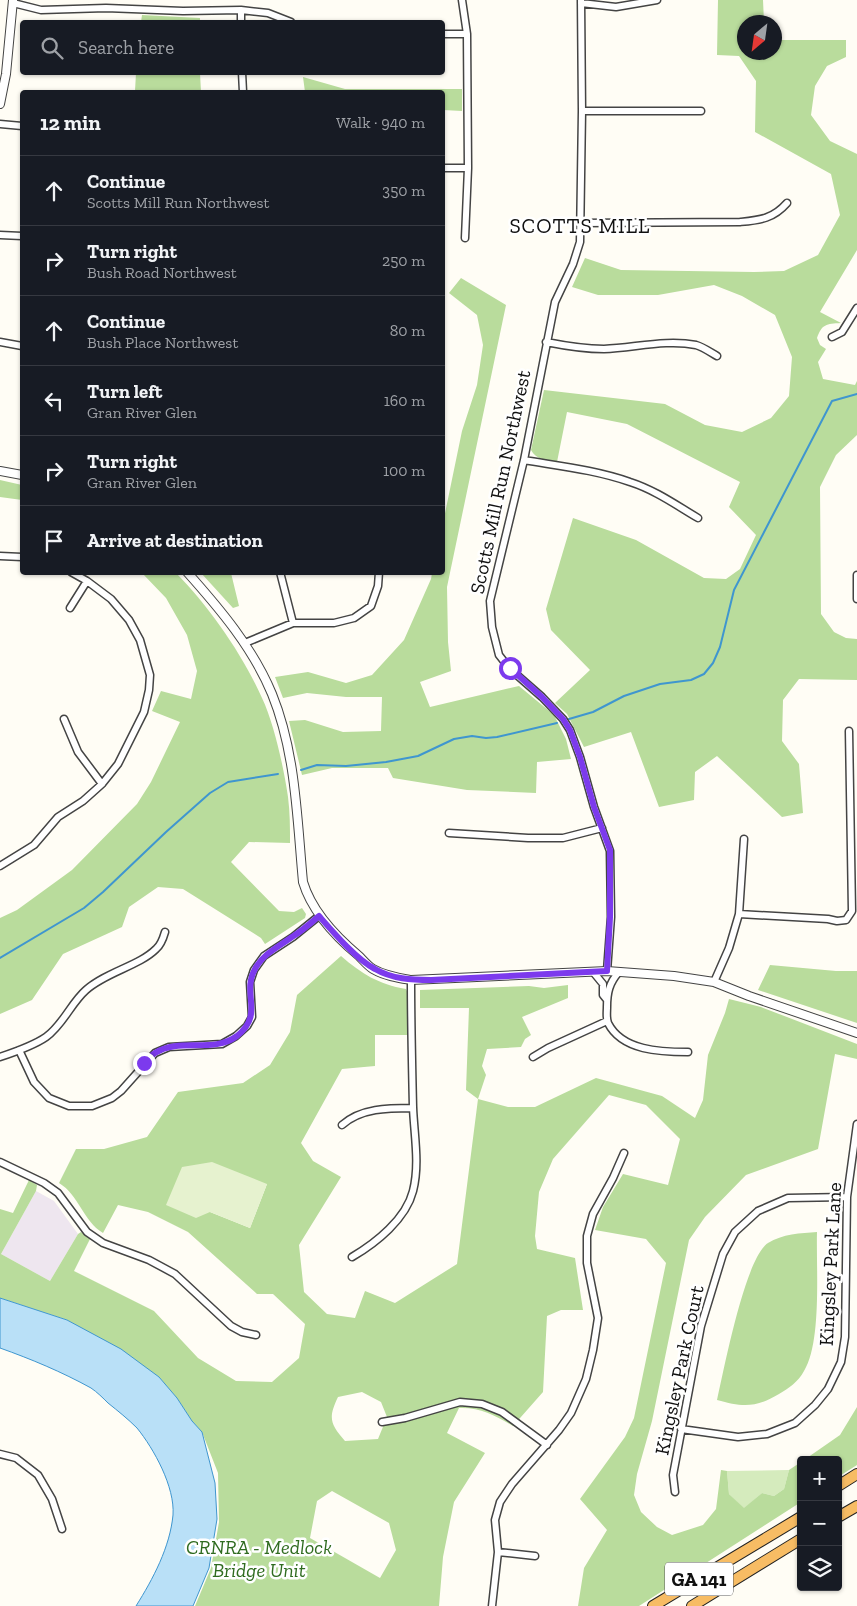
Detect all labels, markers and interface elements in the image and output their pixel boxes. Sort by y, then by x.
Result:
north arrow [737,15,782,60]
search box [20,20,445,75]
icon: search [38,34,66,62]
text: Search here [78,36,174,59]
text: 12 min [40,110,101,135]
text: Walk · 940 m [336,113,425,132]
text: Continue [87,170,165,193]
icon: ahead [40,177,68,205]
text: 350 m [382,181,425,200]
text: Scotts Mill Run Northwest [87,193,270,212]
district label: SCOTTS MILL [509,213,651,238]
text: Turn right [87,240,177,263]
icon: right [40,247,68,275]
text: 250 m [382,251,425,270]
text: Bush Road Northwest [87,263,237,282]
text: Continue [87,310,165,333]
icon: ahead [40,317,68,345]
text: 80 m [390,321,425,340]
text: Bush Place Northwest [87,333,238,352]
street label: Scotts Mill Run Northwest [465,367,536,596]
text: Turn left [87,380,162,403]
icon: left [40,387,68,415]
text: 160 m [384,391,425,410]
text: Gran River Glen [87,403,197,422]
text: Turn right [87,450,177,473]
icon: right [40,457,68,485]
text: 100 m [383,461,425,480]
text: Gran River Glen [87,473,197,492]
icon: arrive [40,527,68,555]
text: Arrive at destination [87,529,263,552]
route start [499,657,522,680]
route end [133,1052,156,1075]
street label: Kingsley Park Lane [814,1182,846,1346]
street label: Kingsley Park Court [649,1282,709,1457]
map controls [797,1456,842,1591]
button: + [797,1456,842,1501]
button: − [797,1501,842,1546]
park label: CRNRA - Medlock Bridge Unit [186,1535,332,1582]
button: layers [797,1546,842,1591]
road number: GA 141 [665,1562,733,1596]

